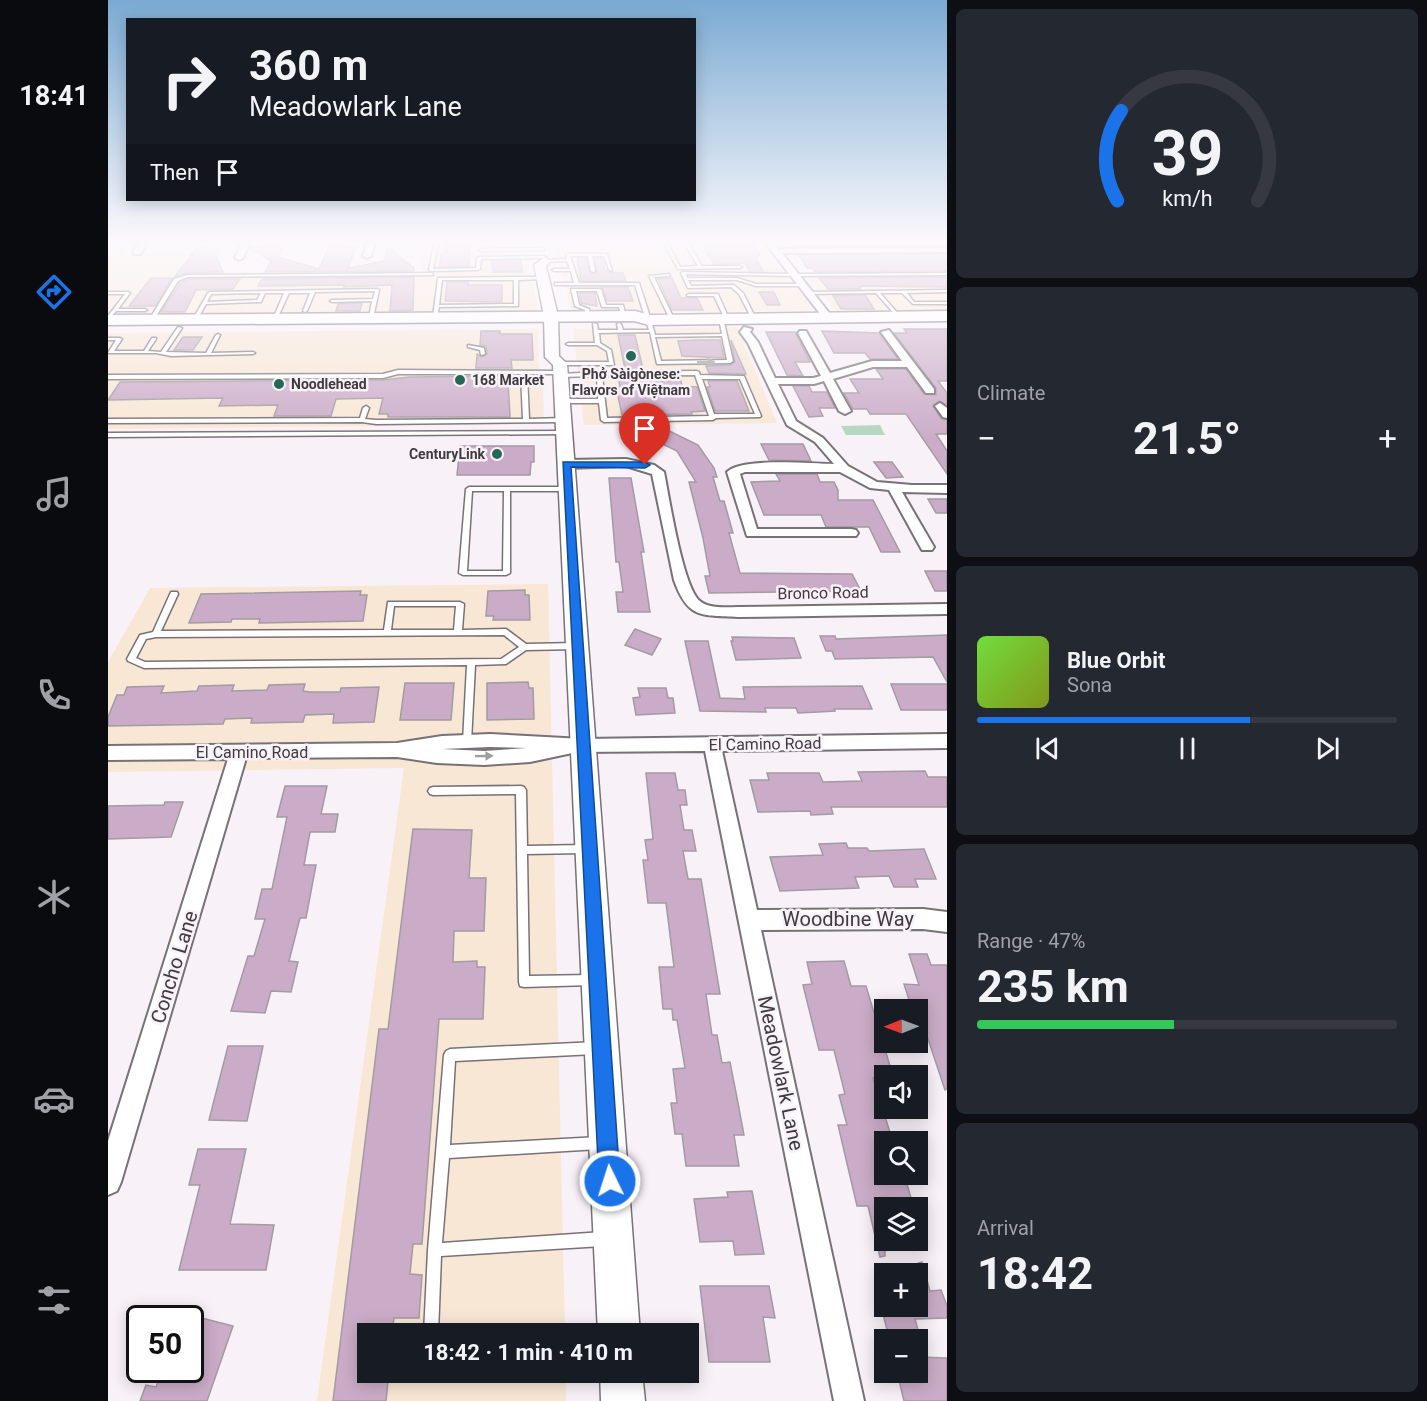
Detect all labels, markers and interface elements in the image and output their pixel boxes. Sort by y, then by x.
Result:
text: 360 m [249,41,368,90]
icon: right [150,42,228,120]
text: 18:41 [19,80,89,112]
text: Meadowlark Lane [249,91,462,123]
text: 39 [1151,117,1223,190]
icon: arrive [211,156,244,189]
text: Then [150,160,199,185]
text: km/h [1162,186,1212,211]
icon: directions [33,271,75,313]
marker: Phở Sàigònese: Flavors of Việtnam [624,349,638,363]
one-way arrow [696,357,715,367]
place label: Phở Sàigònese: Flavors of Việtnam [572,366,690,398]
place label: 168 Market [472,372,544,388]
marker: 168 Market [453,373,467,387]
place label: Noodlehead [291,376,367,392]
marker: Noodlehead [272,377,286,391]
text: Climate [977,381,1045,405]
pin [619,403,670,465]
icon: arrive [628,412,661,445]
text: 21.5° [1133,412,1241,465]
text: − [977,419,996,458]
text: + [1378,419,1397,458]
place label: CenturyLink [409,446,486,462]
marker: CenturyLink [490,447,504,461]
icon: music [33,473,75,515]
street label: Bronco Road [777,583,869,603]
text: Blue Orbit [1067,648,1165,673]
text: Sona [1067,673,1112,697]
icon: phone [33,674,75,716]
icon: previous [1031,732,1064,765]
icon: pause [1171,732,1204,765]
icon: next [1311,732,1344,765]
street label: El Camino Road [709,734,821,754]
street label: El Camino Road [196,743,308,762]
one-way arrow [475,751,494,761]
icon: climate [33,876,75,918]
street label: Woodbine Way [782,907,914,931]
street label: Concho Lane [145,908,203,1026]
text: Range · 47% [977,929,1085,953]
text: 235 km [977,960,1129,1013]
street label: Meadowlark Lane [753,993,809,1153]
north arrow [874,999,928,1053]
map controls [874,999,928,1383]
button: sound [874,1065,928,1119]
icon: car [33,1078,75,1120]
button: search [874,1131,928,1185]
position arrow [578,1149,642,1213]
button: layers [874,1197,928,1251]
text: Arrival [977,1216,1034,1240]
text: 18:42 [977,1247,1093,1300]
button: + [874,1263,928,1317]
icon: filters [33,1279,75,1321]
speed limit sign: 50 [126,1305,204,1383]
button: − [874,1329,928,1383]
text: 18:42 · 1 min · 410 m [423,1340,633,1365]

